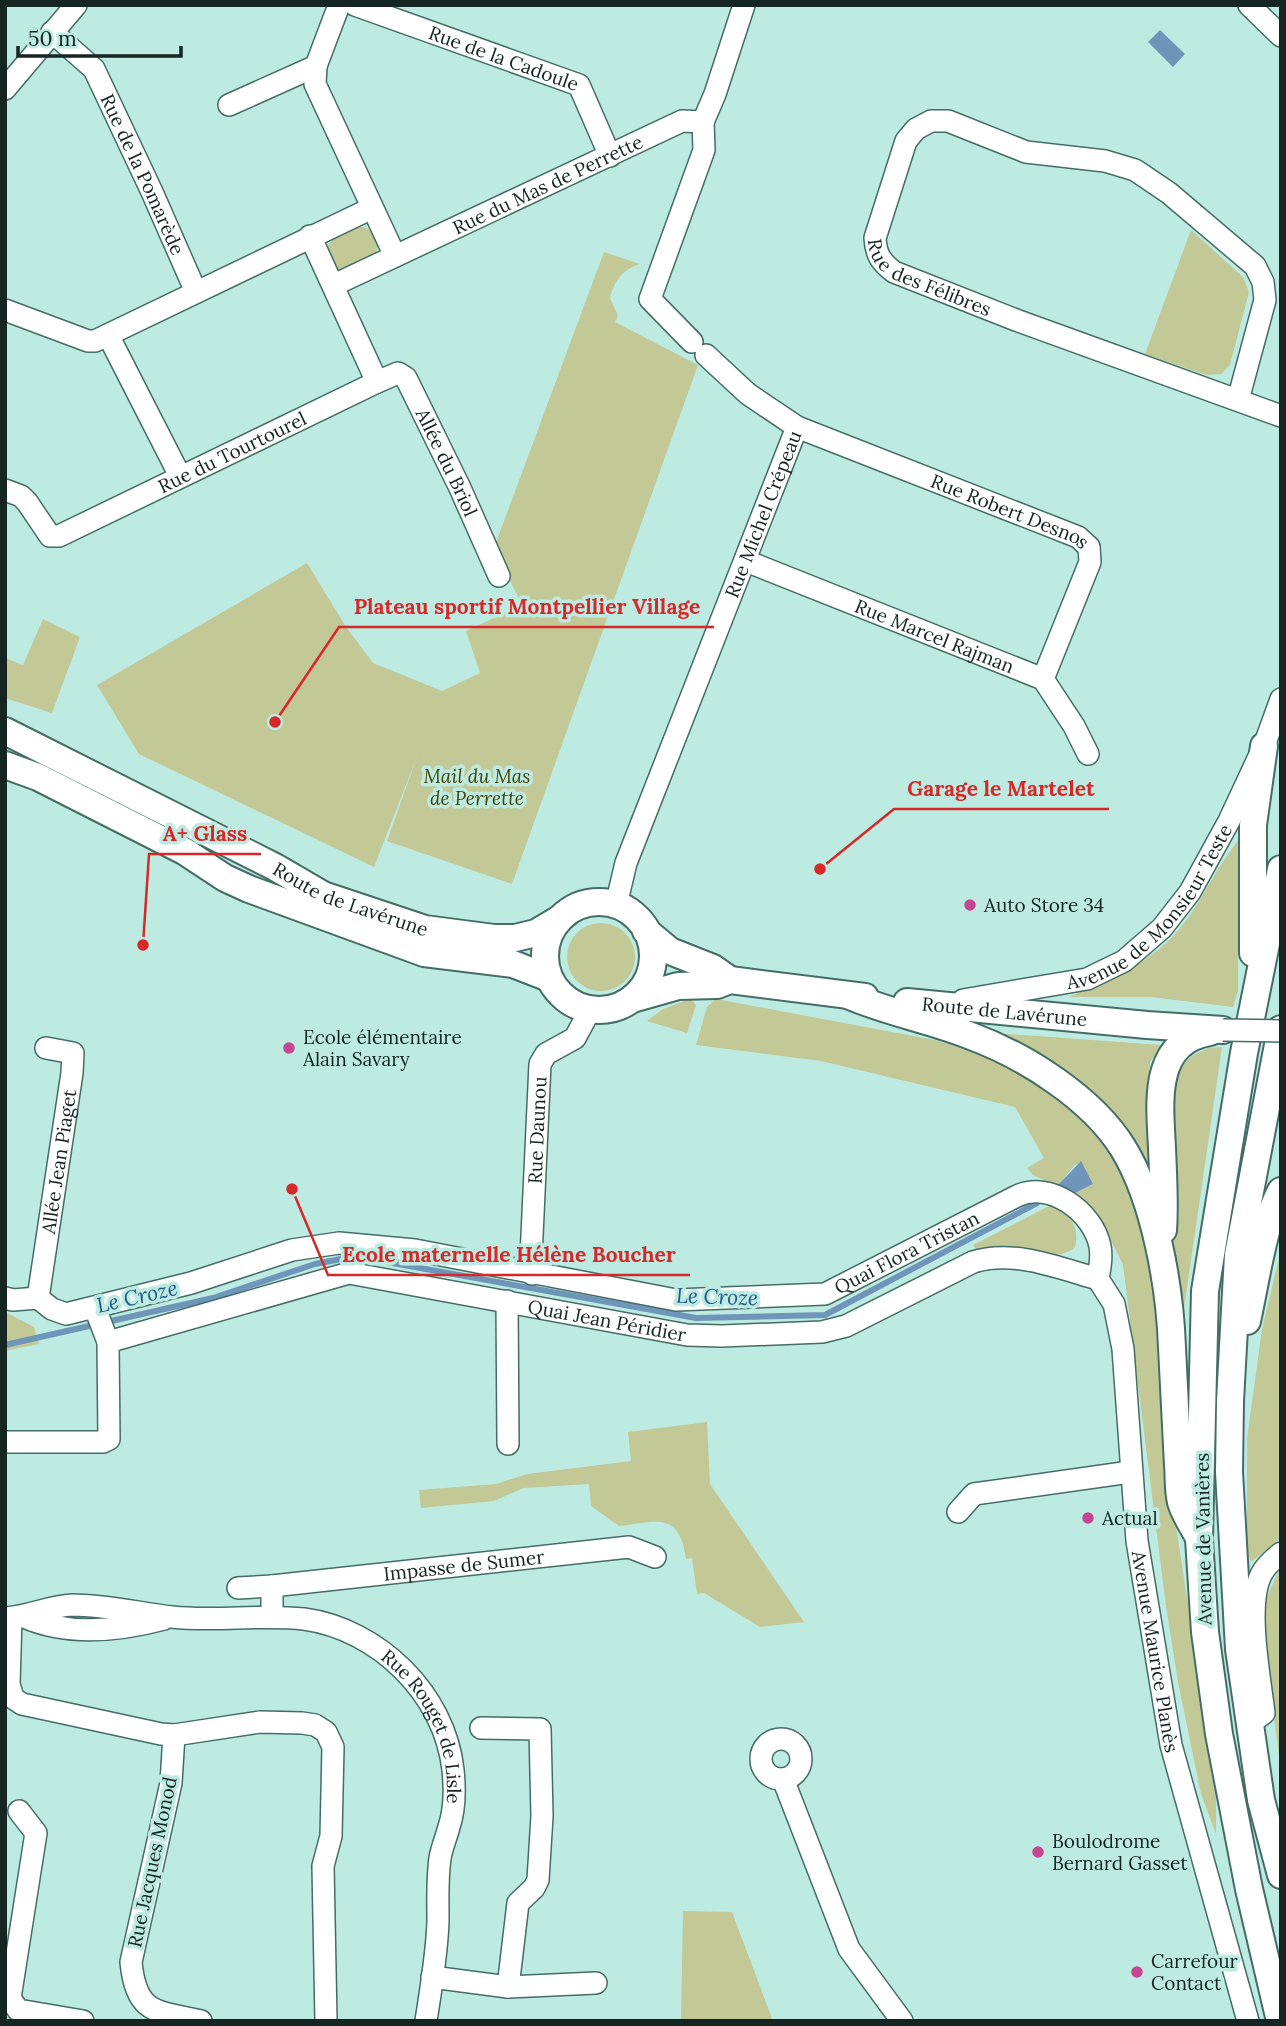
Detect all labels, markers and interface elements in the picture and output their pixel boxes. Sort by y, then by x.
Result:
scale bar [18,14,180,58]
street label: Rue de la Cadoule [426,20,582,96]
text: 50 m [28,25,77,52]
street label: Rue de la Pomarède [95,90,190,258]
street label: Rue du Mas de Perrette [449,129,646,239]
street label: Rue des Félibres [863,237,995,321]
street label: Allée du Briol [410,403,483,520]
street label: Rue du Tourtourel [154,406,310,498]
street label: Rue Michel Crépeau [719,427,806,601]
street label: Rue Robert Desnos [927,469,1095,554]
callout: Plateau sportif Montpellier Village [339,585,714,627]
text: Plateau sportif Montpellier Village [354,593,700,620]
street label: Rue Marcel Rajman [851,594,1018,678]
park label: Mail du Mas de Perrette [424,764,530,810]
callout: Garage le Martelet [894,767,1109,809]
text: Garage le Martelet [907,775,1095,802]
callout: A+ Glass [149,812,261,854]
text: A+ Glass [163,820,247,847]
street label: Avenue de Monsieur Teste [1064,820,1237,994]
street label: Route de Lavérune [269,857,431,941]
place label: Auto Store 34 [983,893,1104,917]
marker: Auto Store 34 [962,897,978,913]
street label: Route de Lavérune [921,991,1088,1031]
place label: Ecole élémentaire Alain Savary [302,1025,462,1071]
marker: Ecole élémentaire Alain Savary [281,1040,297,1056]
street label: Rue Daunou [522,1076,551,1185]
street label: Allée Jean Piaget [36,1087,81,1236]
street label: Quai Flora Tristan [830,1205,983,1299]
callout: Ecole maternelle Hélène Boucher [328,1233,690,1275]
text: Ecole maternelle Hélène Boucher [342,1241,676,1268]
water label: Le Croze [94,1274,180,1319]
water label: Le Croze [675,1282,759,1311]
street label: Quai Jean Péridier [526,1294,689,1347]
street label: Avenue de Vanières [1189,1452,1217,1626]
place label: Actual [1101,1506,1158,1530]
marker: Actual [1080,1510,1096,1526]
street label: Impasse de Sumer [382,1544,546,1586]
street label: Avenue Maurice Planès [1127,1548,1185,1755]
street label: Rue Rouget de Lisle [377,1644,466,1804]
street label: Rue Jacques Monod [122,1774,182,1950]
place label: Boulodrome Bernard Gasset [1052,1829,1188,1875]
marker: Boulodrome Bernard Gasset [1030,1844,1046,1860]
place label: Carrefour Contact [1151,1949,1238,1995]
marker: Carrefour Contact [1129,1964,1145,1980]

